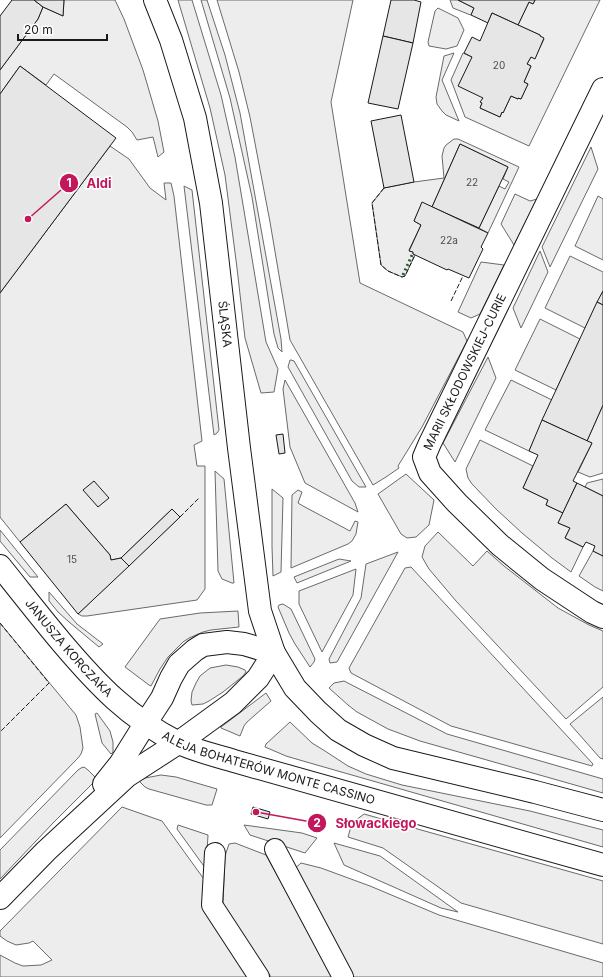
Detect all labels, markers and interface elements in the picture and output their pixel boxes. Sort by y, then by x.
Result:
scale bar [18,16,107,42]
text: 20 m [24,22,53,37]
house number: 20 [493,59,505,71]
callout: Aldi [59,171,120,196]
text: 1 [66,175,72,190]
text: Aldi [87,175,111,191]
house number: 22 [466,176,478,188]
house number: 22a [440,234,458,246]
street label: MARII SKŁODOWSKIEJ-CURIE [420,291,509,453]
street label: ŚLĄSKA [215,300,235,348]
house number: 15 [67,553,77,565]
street label: JANUSZA KORCZAKA [22,596,116,700]
street label: ALEJA BOHATERÓW MONTE CASSINO [160,728,377,807]
callout: Słowackiego [307,810,424,835]
text: 2 [313,815,321,830]
text: Słowackiego [335,815,417,831]

